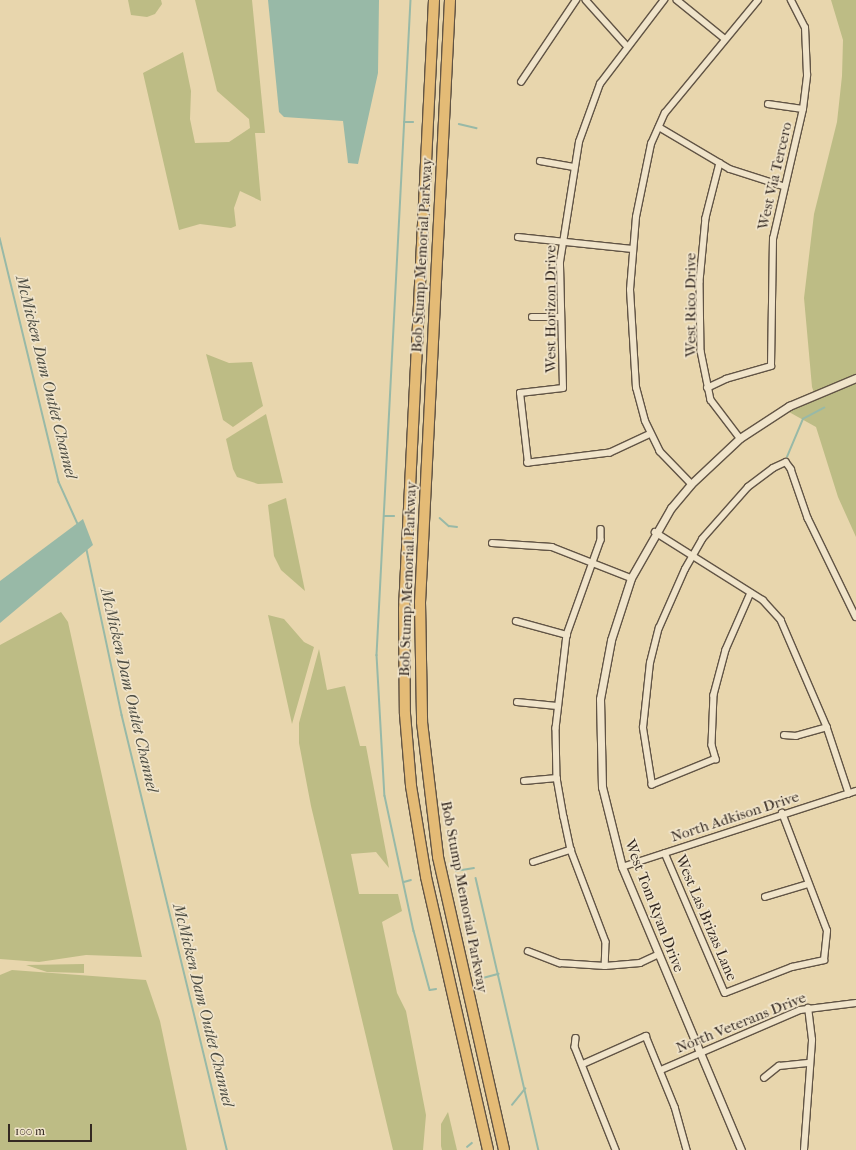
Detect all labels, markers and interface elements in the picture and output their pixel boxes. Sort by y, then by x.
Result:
street label: West Via Tercero [754,120,796,232]
street label: Bob Stump Memorial Parkway [408,157,436,353]
street label: West Horizon Drive [542,245,560,373]
street label: West Rico Drive [682,253,700,357]
water label: McMicken Dam Outlet Channel [11,273,81,481]
street label: Bob Stump Memorial Parkway [396,481,420,677]
water label: McMicken Dam Outlet Channel [96,586,162,794]
street label: North Adkison Drive [669,788,801,846]
street label: Bob Stump Memorial Parkway [437,799,491,995]
street label: West Tom Ryan Drive [620,837,688,975]
street label: West Las Brizas Lane [671,852,741,984]
water label: McMicken Dam Outlet Channel [168,901,238,1109]
street label: North Veterans Drive [673,989,809,1057]
scale bar [10,1116,94,1142]
text: 100 m [15,1124,45,1138]

